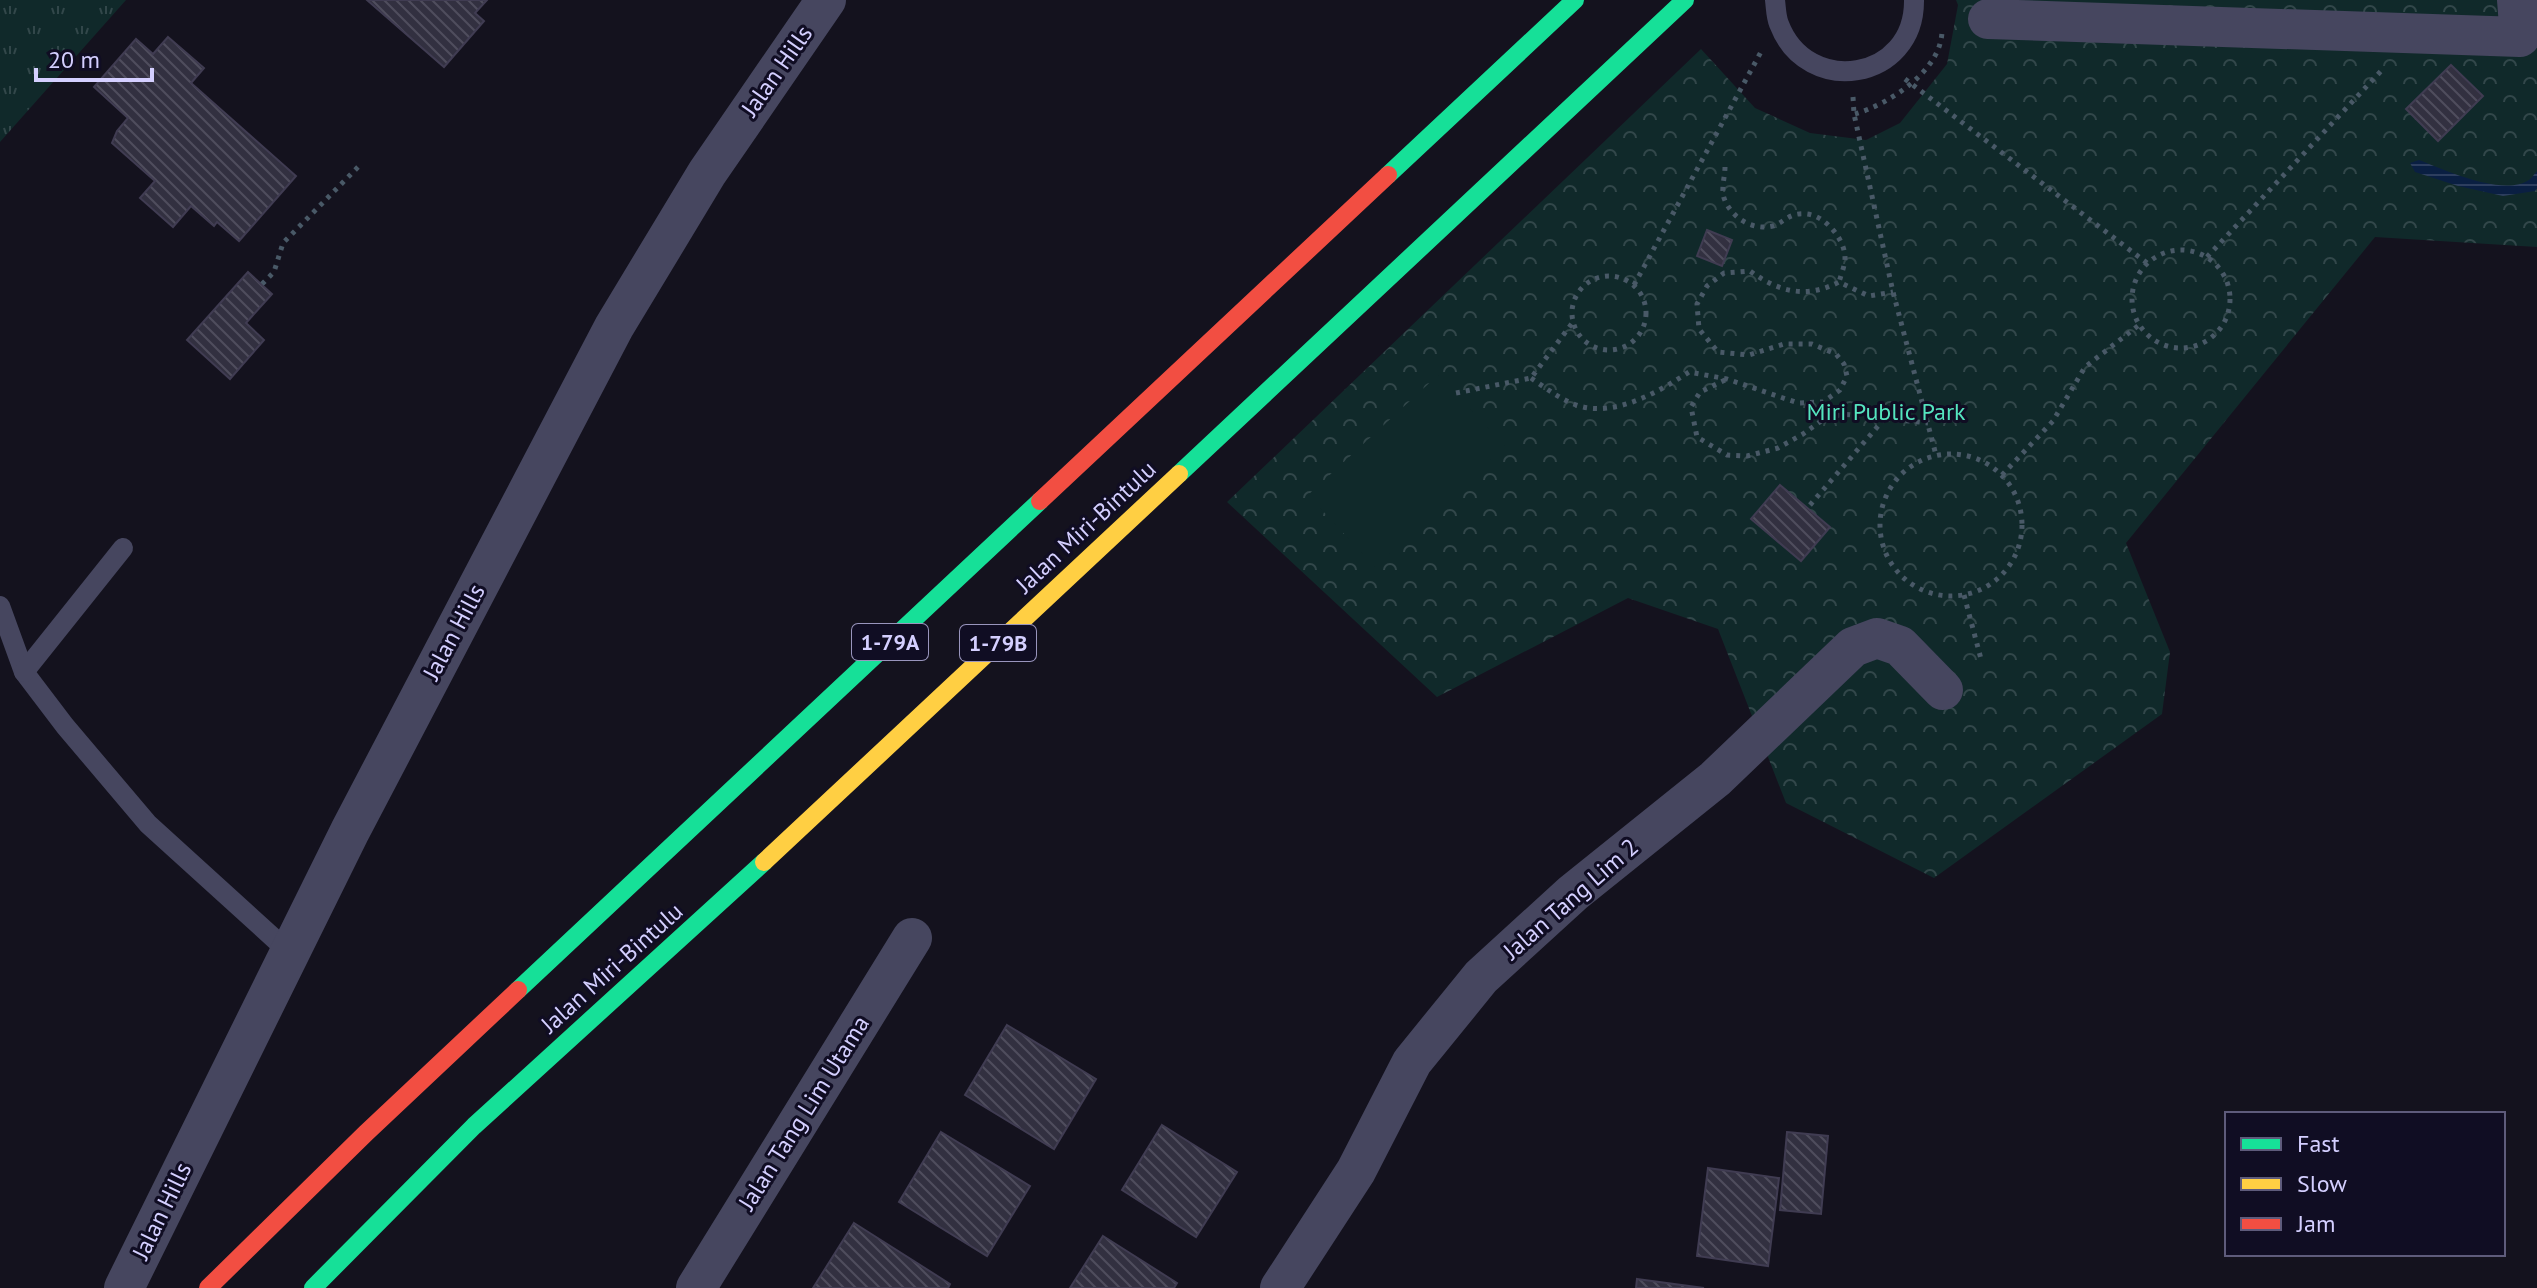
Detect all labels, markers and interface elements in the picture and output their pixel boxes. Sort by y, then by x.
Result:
street label: Jalan Hills [733,19,819,123]
scale bar [36,32,152,82]
text: 20 m [48,44,100,75]
park label: Miri Public Park [1806,396,1966,427]
street label: Jalan Miri-Bintulu [1008,454,1162,600]
street label: Jalan Hills [415,579,492,686]
road number: 1-79A [852,624,928,660]
road number: 1-79B [960,625,1036,661]
street label: Jalan Tang Lim 2 [1496,831,1645,967]
street label: Jalan Miri-Bintulu [533,896,689,1040]
street label: Jalan Tang Lim Utama [731,1010,876,1217]
legend [2225,1112,2505,1256]
text: Fast [2297,1128,2340,1159]
street label: Jalan Hills [124,1157,198,1265]
text: Slow [2297,1168,2347,1199]
text: Jam [2296,1208,2335,1239]

